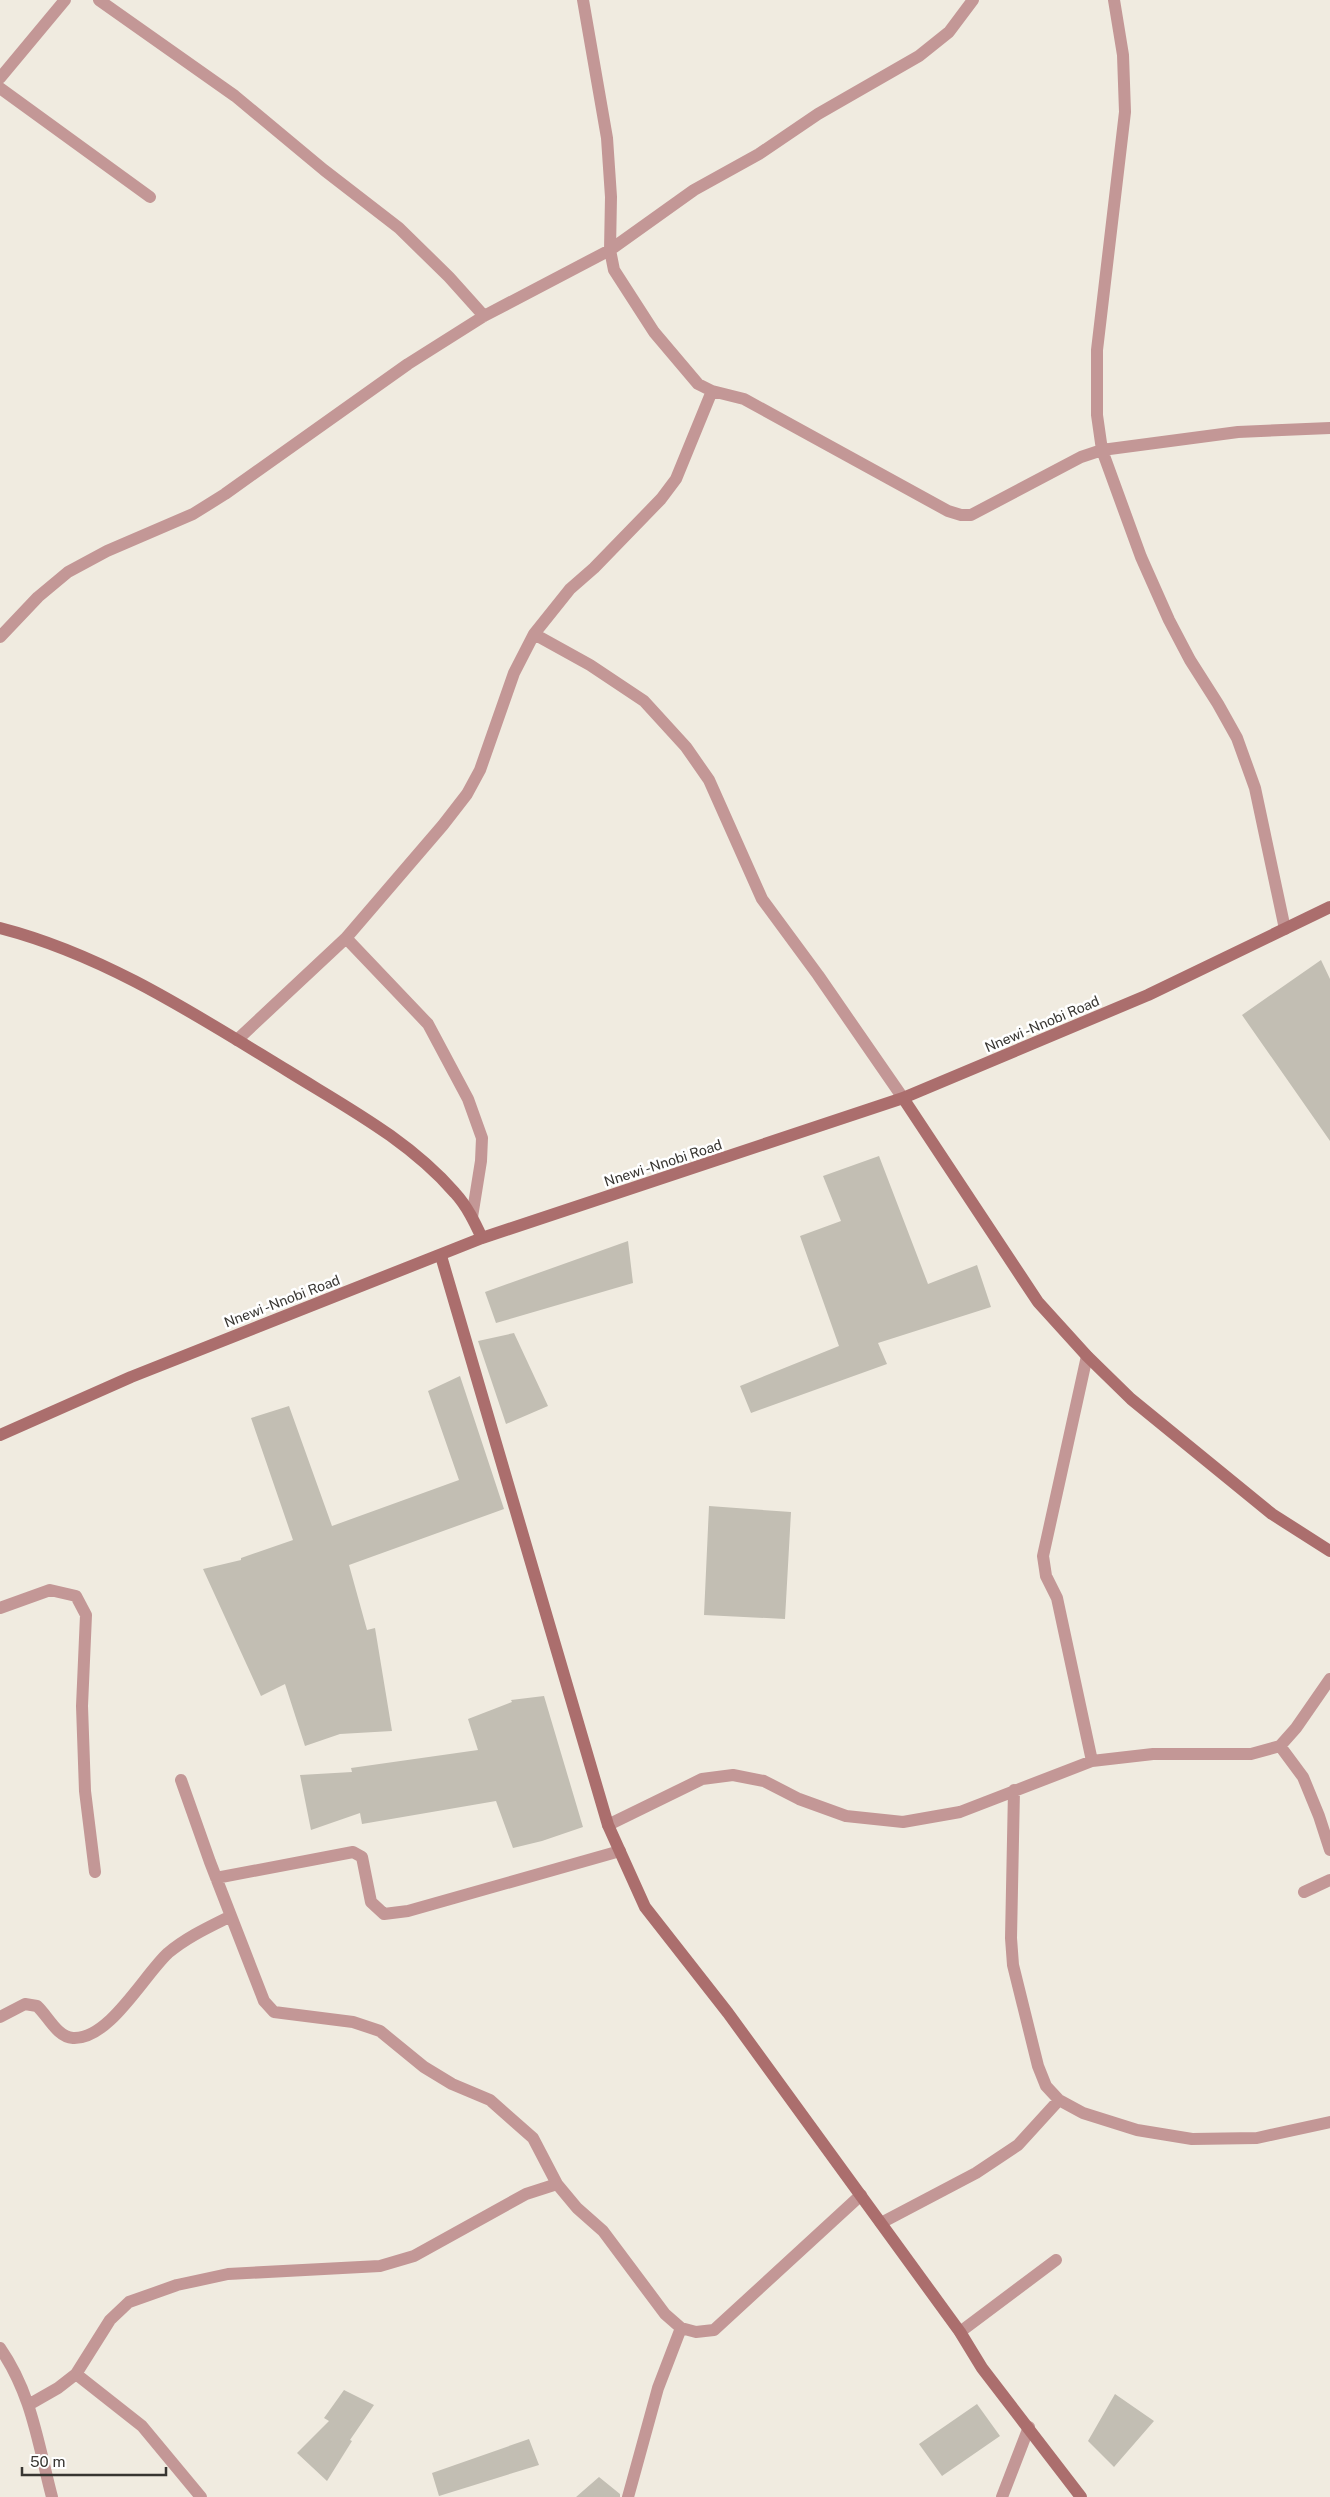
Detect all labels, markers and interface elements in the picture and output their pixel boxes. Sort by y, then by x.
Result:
street label: Nnewi -Nnobi Road [982,993,1102,1055]
street label: Nnewi -Nnobi Road [602,1136,724,1190]
street label: Nnewi -Nnobi Road [222,1272,342,1330]
scale bar [22,2444,166,2476]
text: 50 m [30,2453,65,2470]

